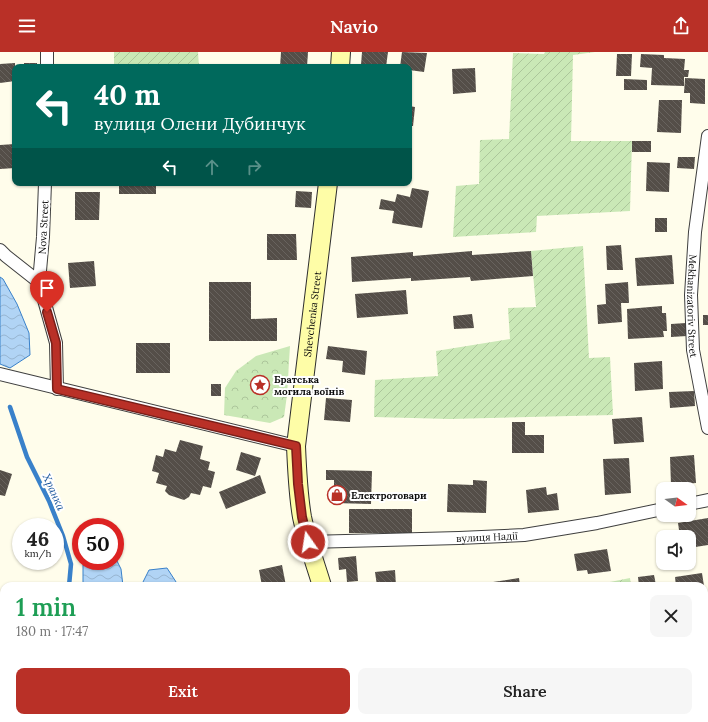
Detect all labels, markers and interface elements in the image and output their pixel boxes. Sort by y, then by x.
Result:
icon: menu [16,15,38,37]
text: Navio [330,15,378,38]
icon: share [670,15,692,37]
text: 40 m [94,77,160,113]
icon: left [28,80,80,132]
text: вулиця Олени Дубинчук [94,112,306,135]
icon: left [159,156,181,178]
icon: ahead [201,156,223,178]
icon: right [243,156,265,178]
street label: Nova Street [36,199,51,255]
street label: Mekhanizatoriv Street [684,254,700,359]
street label: Shevchenka Street [301,270,324,358]
pin [30,271,64,312]
icon: arrive [36,277,58,299]
place label: Братська могила воїнів [274,373,344,398]
place icon: Братська могила воїнів [249,374,271,396]
water label: Хранка [40,472,69,513]
north arrow [656,482,696,522]
map controls [656,482,696,570]
shop icon: Електротовари [326,484,348,506]
place label: Електротовари [351,489,427,502]
speed limit sign: 50 [72,518,124,570]
position arrow [287,521,329,563]
text: 46 [27,526,49,551]
street label: вулиця Надії [456,529,518,545]
button: sound [656,530,696,570]
text: km/h [24,547,52,560]
text: 1 min [16,592,76,623]
button: close [650,595,692,637]
text: 180 m · 17:47 [16,623,88,640]
button: Exit [16,668,350,714]
button: Share [358,668,692,714]

